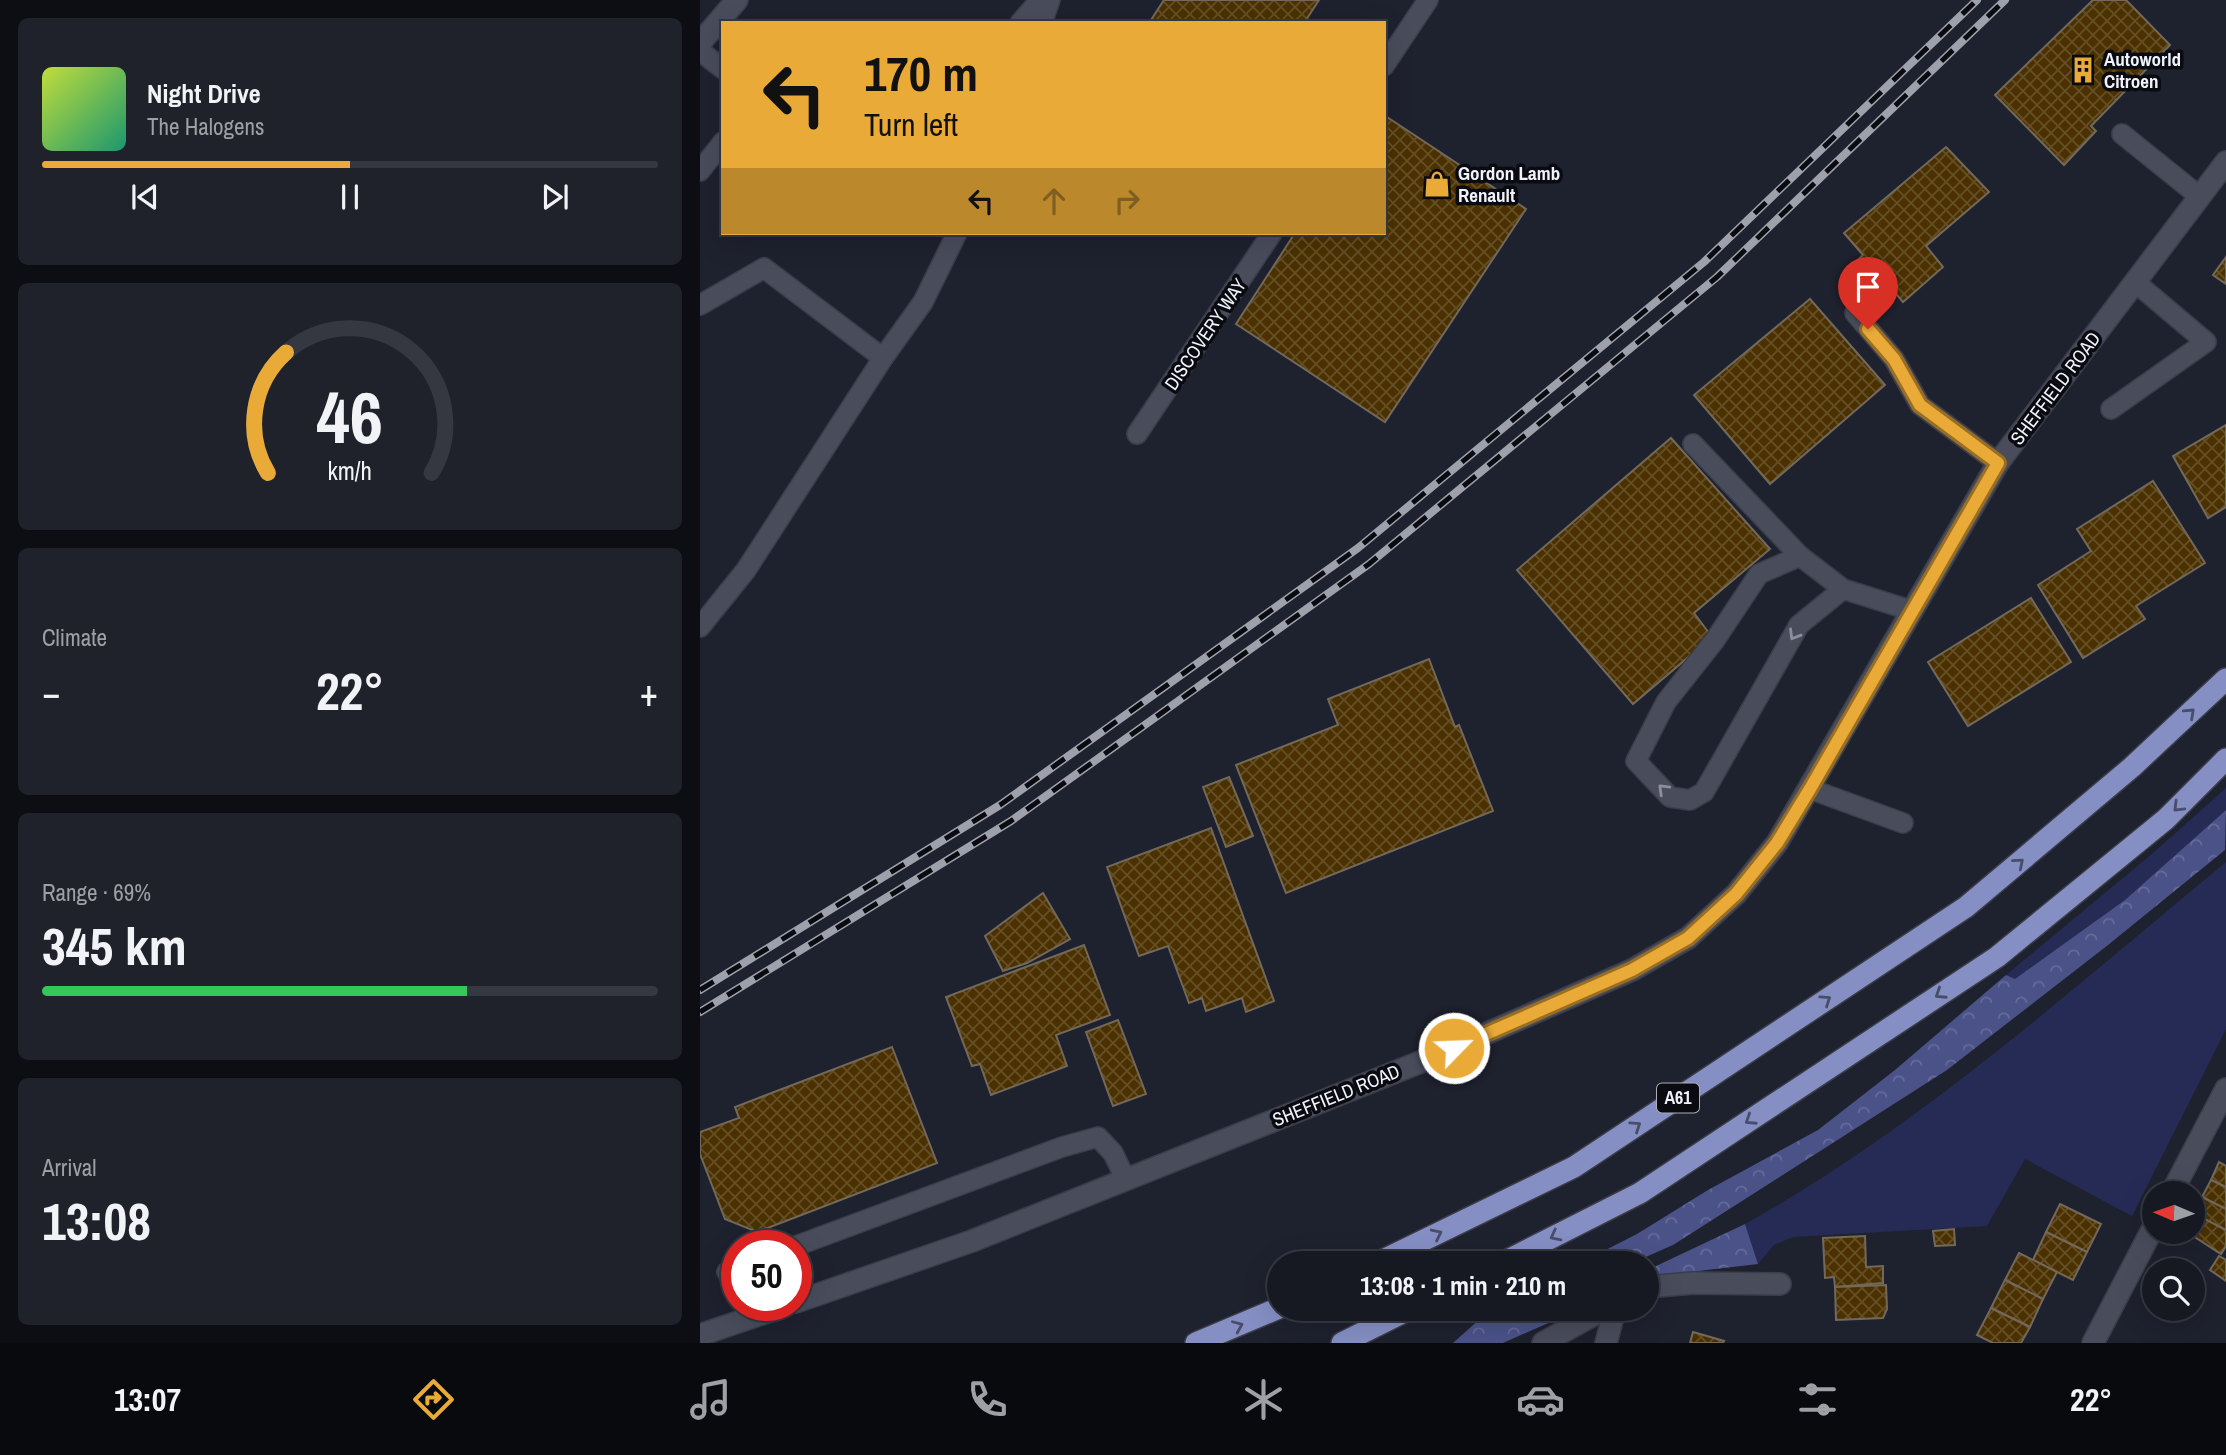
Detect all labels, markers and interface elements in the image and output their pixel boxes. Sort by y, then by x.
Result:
text: 170 m [864,40,978,106]
place label: Autoworld Citroen [2104,46,2181,94]
icon: left [749,49,840,140]
building icon: Autoworld Citroen [2068,55,2098,85]
text: Night Drive [147,76,261,111]
text: Turn left [864,103,958,146]
text: The Halogens [147,111,264,142]
place label: Gordon Lamb Renault [1458,160,1560,208]
shop icon: Gordon Lamb Renault [1422,169,1452,199]
icon: previous [126,178,164,216]
icon: pause [331,178,369,216]
icon: next [536,178,574,216]
icon: left [962,182,1000,220]
icon: ahead [1035,182,1073,220]
icon: right [1108,182,1146,220]
pin [1838,257,1898,329]
icon: arrive [1849,268,1887,306]
street label: DISCOVERY WAY [1158,273,1252,395]
street label: SHEFFIELD ROAD [2004,326,2106,450]
text: 46 [317,368,383,466]
text: km/h [328,453,372,487]
text: Climate [42,622,107,653]
one-way arrow [1789,628,1802,641]
text: 22° [316,656,384,726]
text: − [42,667,60,718]
text: + [640,667,658,718]
one-way arrow [2181,709,2194,722]
one-way arrow [1658,784,1671,797]
one-way arrow [2173,799,2186,812]
one-way arrow [2010,859,2023,871]
text: Range · 69% [42,877,151,908]
text: 345 km [42,911,187,981]
one-way arrow [1935,986,1948,999]
one-way arrow [1818,996,1831,1008]
position arrow [1417,1011,1491,1085]
street label: SHEFFIELD ROAD [1269,1058,1403,1132]
road number: A61 [1657,1084,1699,1112]
one-way arrow [1745,1112,1758,1125]
one-way arrow [1629,1121,1642,1134]
text: Arrival [42,1152,97,1183]
north arrow [2142,1181,2205,1244]
map controls [2142,1181,2205,1321]
text: 13:08 [42,1186,151,1256]
one-way arrow [1550,1227,1562,1241]
one-way arrow [1430,1228,1442,1242]
speed limit sign: 50 [721,1230,812,1321]
button: search [2142,1258,2205,1321]
text: 13:08 · 1 min · 210 m [1360,1268,1566,1303]
one-way arrow [1231,1320,1243,1334]
icon: directions [409,1375,458,1424]
icon: music [686,1375,735,1424]
icon: phone [963,1375,1012,1424]
icon: climate [1239,1375,1288,1424]
icon: car [1516,1375,1565,1424]
icon: filters [1793,1375,1842,1424]
text: 13:07 [114,1378,181,1421]
text: 22° [2070,1378,2112,1421]

